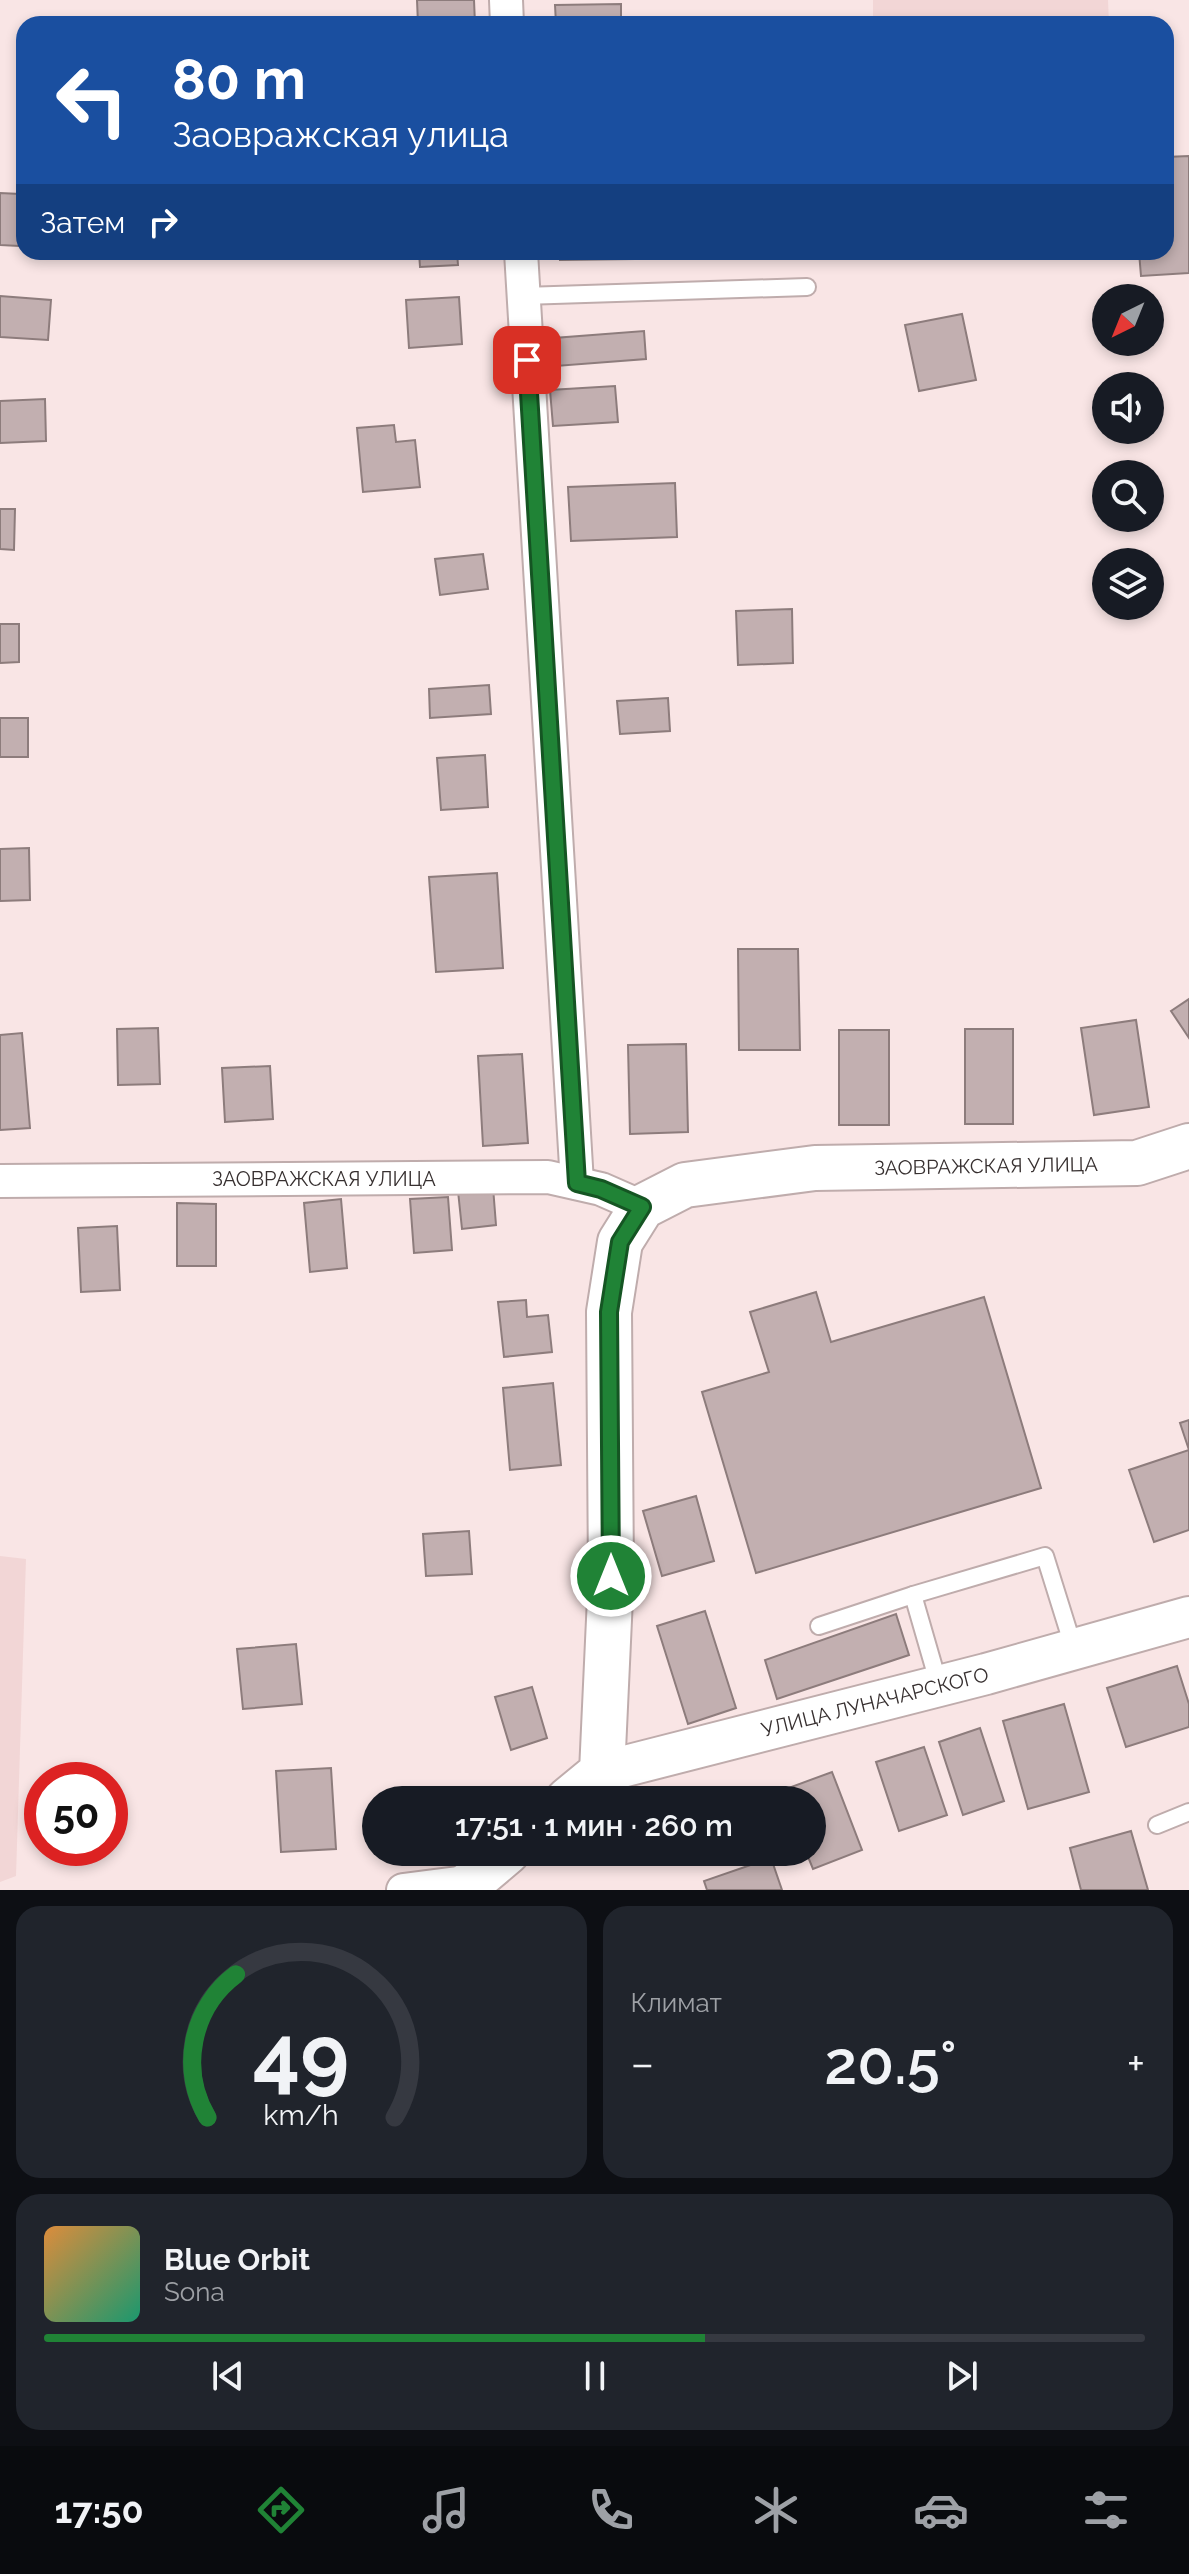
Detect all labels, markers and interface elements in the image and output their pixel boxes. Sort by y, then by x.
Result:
text: 80 m [172,46,306,112]
icon: left [40,48,144,152]
text: Заовражская улица [172,113,509,155]
icon: right [141,200,185,244]
text: Затем [40,205,125,240]
north arrow [1092,284,1164,356]
map controls [1092,284,1164,620]
pin [493,326,561,394]
icon: arrive [505,338,549,382]
button: sound [1092,372,1164,444]
button: search [1092,460,1164,532]
button: layers [1092,548,1164,620]
street label: ЗАОВРАЖСКАЯ УЛИЦА [874,1152,1099,1180]
street label: ЗАОВРАЖСКАЯ УЛИЦА [212,1167,436,1191]
position arrow [569,1534,653,1618]
street label: УЛИЦА ЛУНАЧАРСКОГО [759,1662,991,1742]
speed limit sign: 50 [24,1762,128,1866]
text: 17:51 · 1 мин · 260 m [455,1808,733,1843]
text: Климат [631,1988,722,2018]
text: 49 [253,2006,350,2103]
text: 20.5° [824,2028,957,2098]
text: − [631,2038,654,2089]
text: + [1127,2038,1145,2089]
text: km/h [264,2098,339,2132]
text: Blue Orbit [164,2242,310,2277]
text: Sona [164,2277,225,2307]
icon: previous [206,2354,250,2398]
icon: pause [573,2354,617,2398]
icon: next [940,2354,984,2398]
icon: directions [253,2482,309,2538]
icon: music [418,2482,474,2538]
icon: phone [583,2482,639,2538]
icon: climate [748,2482,804,2538]
icon: car [913,2482,969,2538]
icon: filters [1078,2482,1134,2538]
text: 17:50 [55,2489,143,2531]

